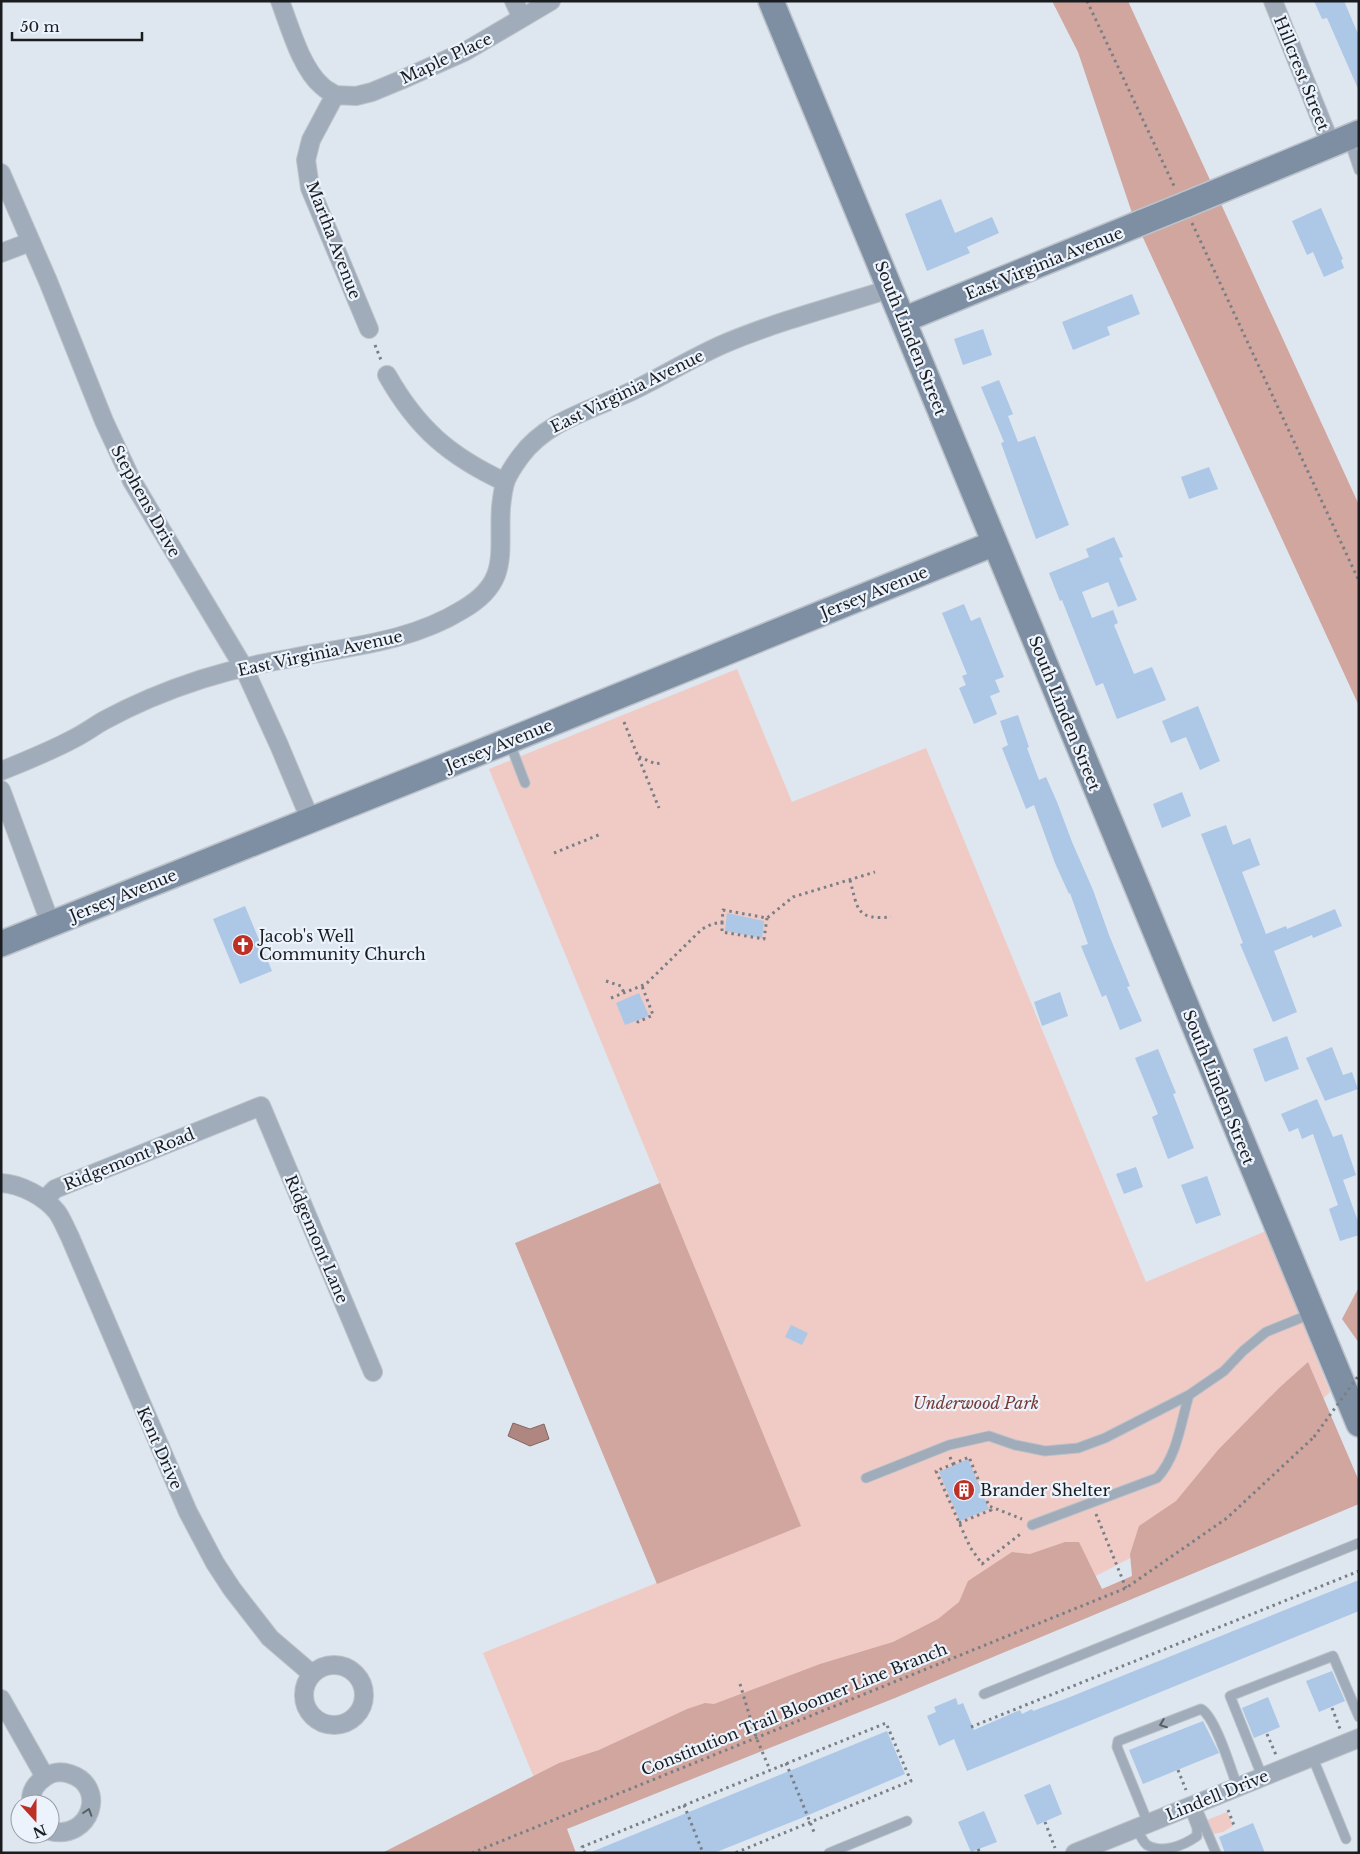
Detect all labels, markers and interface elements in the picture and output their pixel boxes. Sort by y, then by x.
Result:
scale bar [12,10,142,42]
street label: Hillcrest Street [1270,13,1334,133]
text: 50 m [20,17,60,36]
street label: Maple Place [397,28,495,88]
street label: Martha Avenue [302,178,366,302]
street label: East Virginia Avenue [962,222,1126,304]
street label: South Linden Street [871,258,951,418]
street label: East Virginia Avenue [547,345,707,437]
street label: Stephens Drive [107,441,185,561]
street label: Jersey Avenue [816,561,930,623]
street label: East Virginia Avenue [236,626,404,680]
street label: South Linden Street [1025,633,1105,793]
street label: Jersey Avenue [441,714,555,776]
street label: Jersey Avenue [65,864,179,926]
place label: Jacob's Well Community Church [257,926,426,964]
church icon: Jacob's Well Community Church [231,933,255,957]
street label: South Linden Street [1179,1007,1259,1167]
street label: Ridgemont Road [61,1124,198,1194]
street label: Ridgemont Lane [281,1172,353,1306]
park label: Underwood Park [913,1393,1039,1413]
street label: Kent Drive [133,1403,187,1493]
building icon: Brander Shelter [952,1478,976,1502]
place label: Brander Shelter [980,1480,1110,1500]
street label: Constitution Trail Bloomer Line Branch [638,1638,950,1780]
one-way arrow [1159,1717,1168,1728]
street label: Lindell Drive [1163,1765,1271,1825]
north arrow [10,1794,60,1844]
one-way arrow [83,1808,93,1817]
text: N [30,1820,49,1842]

